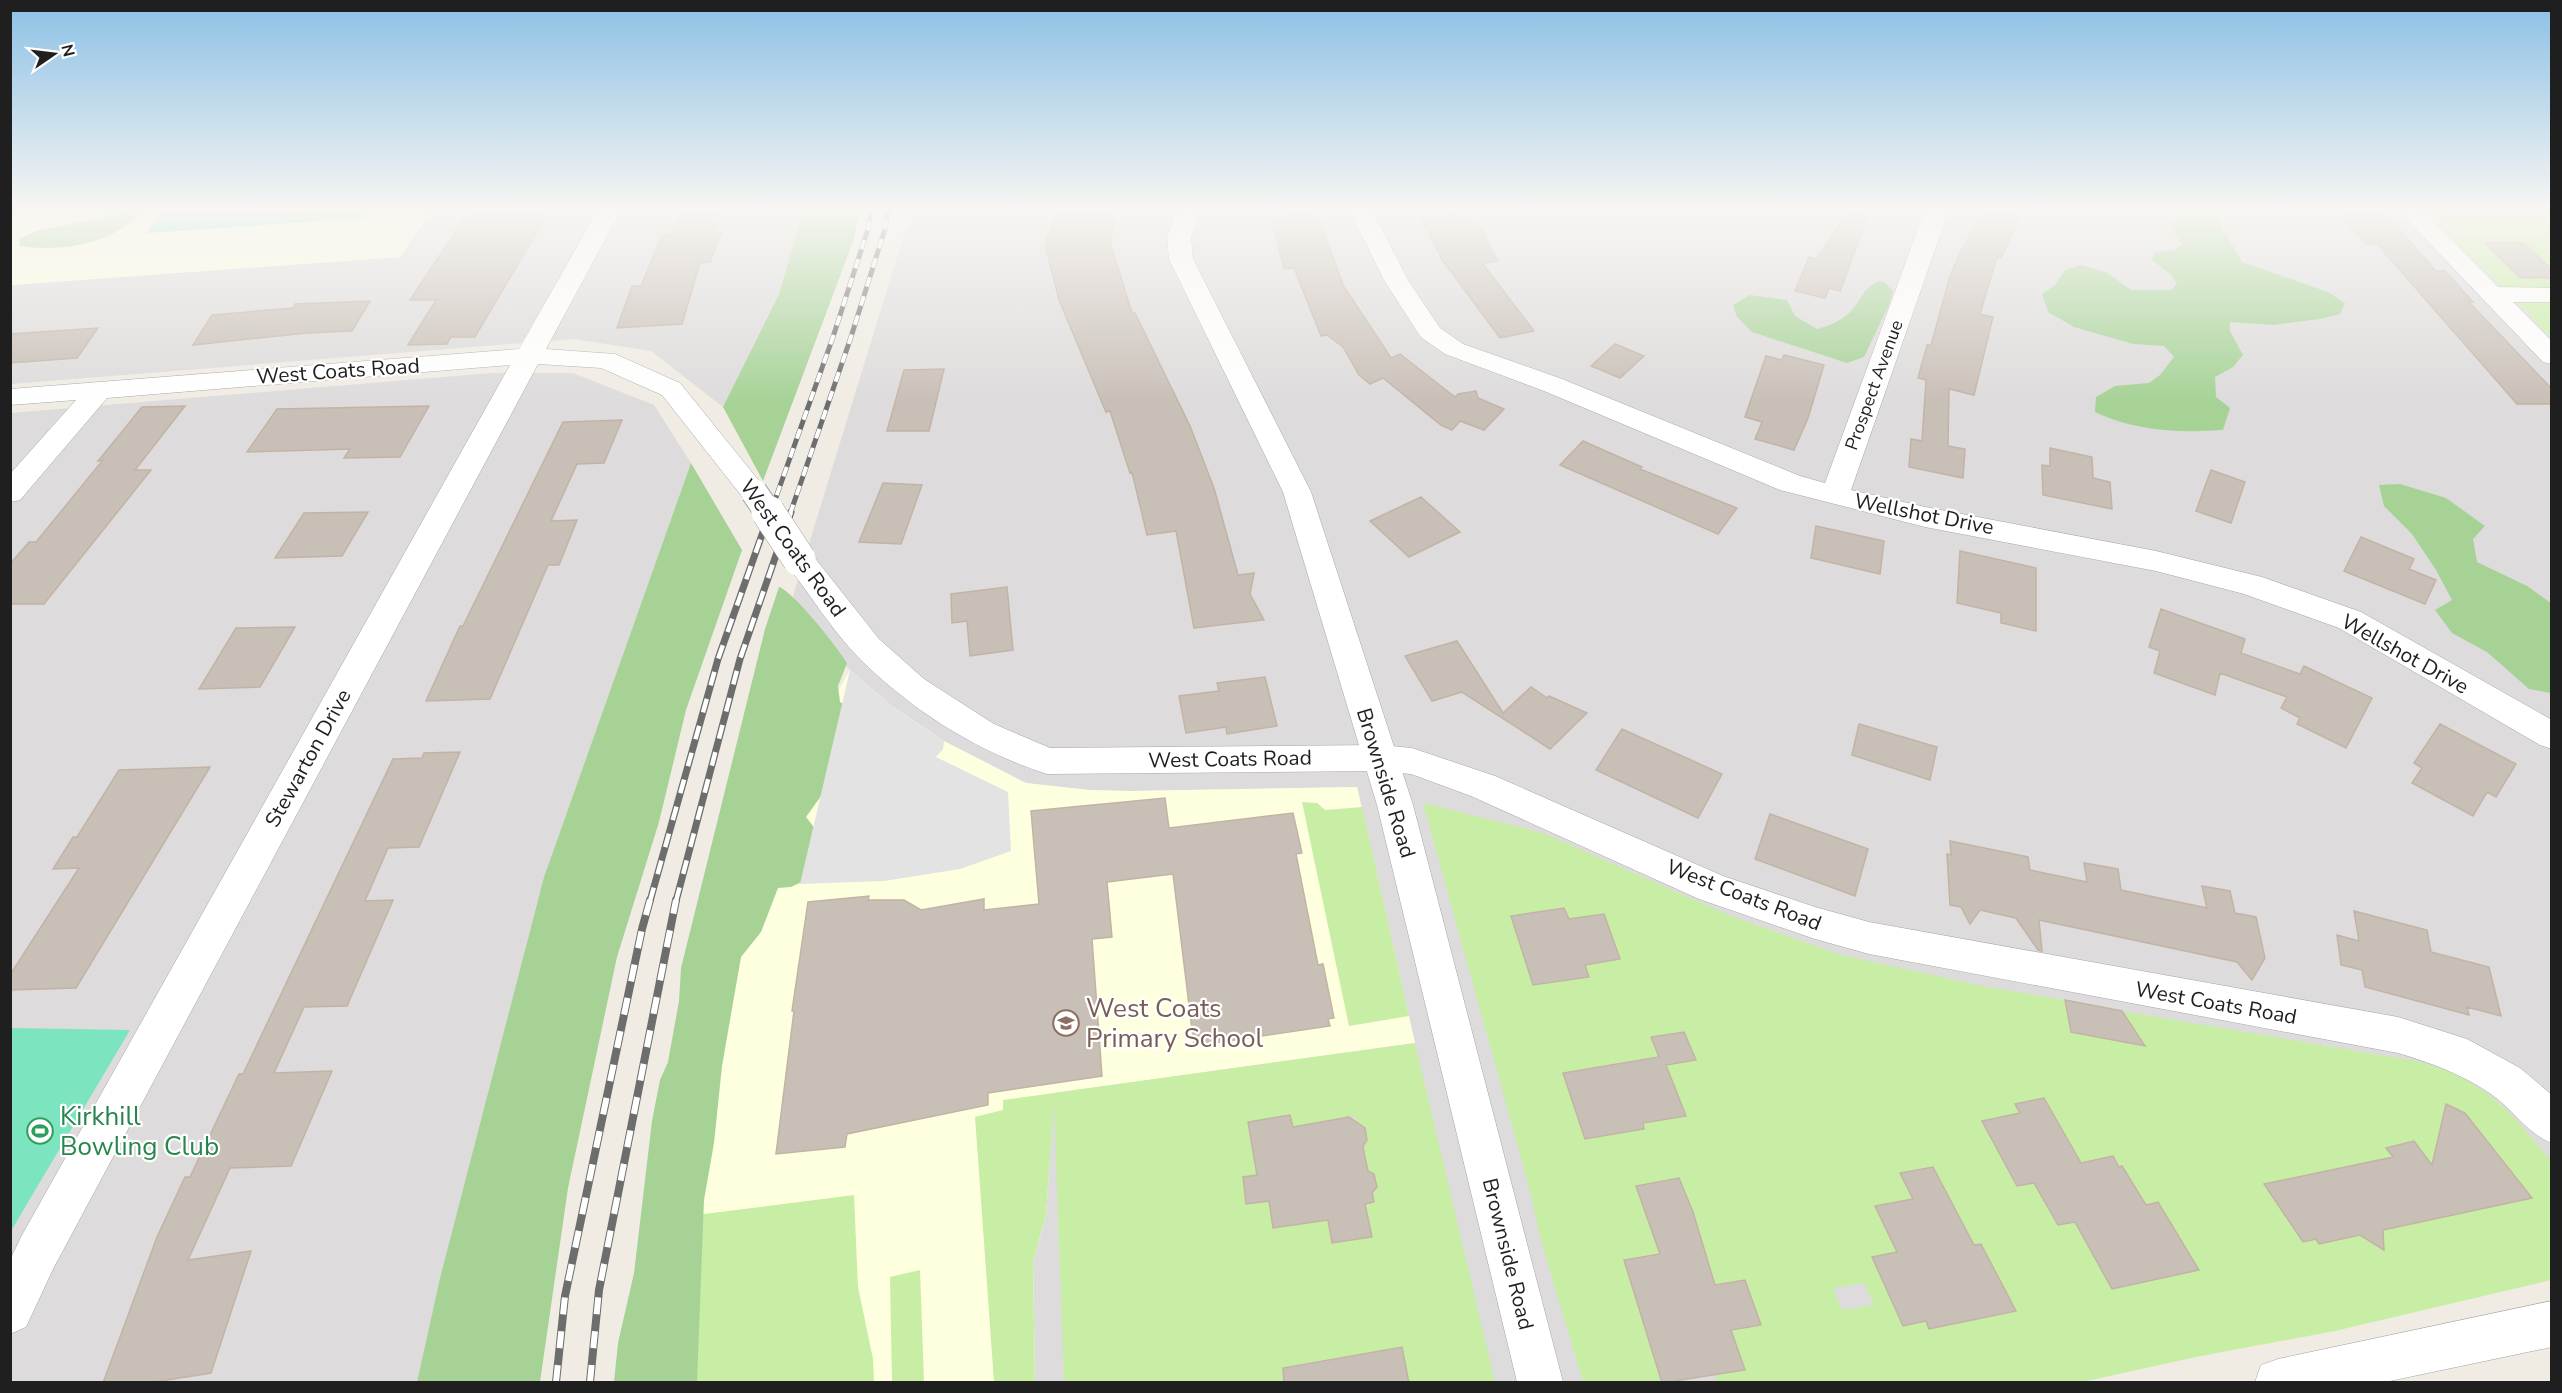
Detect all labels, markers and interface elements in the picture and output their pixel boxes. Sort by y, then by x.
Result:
north arrow [24,24,84,84]
text: N [55,42,80,59]
street label: Prospect Avenue [1839,317,1909,453]
street label: West Coats Road [255,351,421,391]
street label: West Coats Road [734,474,852,622]
street label: Wellshot Drive [1852,487,1996,541]
street label: Wellshot Drive [2336,607,2474,701]
street label: Stewarton Drive [258,684,358,832]
street label: Brownside Road [1350,705,1422,861]
street label: West Coats Road [1148,744,1312,774]
street label: West Coats Road [1663,853,1825,937]
street label: West Coats Road [2133,975,2299,1031]
place label: West Coats Primary School [1086,991,1263,1056]
school or university icon: West Coats Primary School [1051,1008,1081,1038]
place label: Kirkhill Bowling Club [60,1099,219,1164]
sports icon: Kirkhill Bowling Club [25,1116,55,1146]
street label: Brownside Road [1476,1175,1540,1333]

